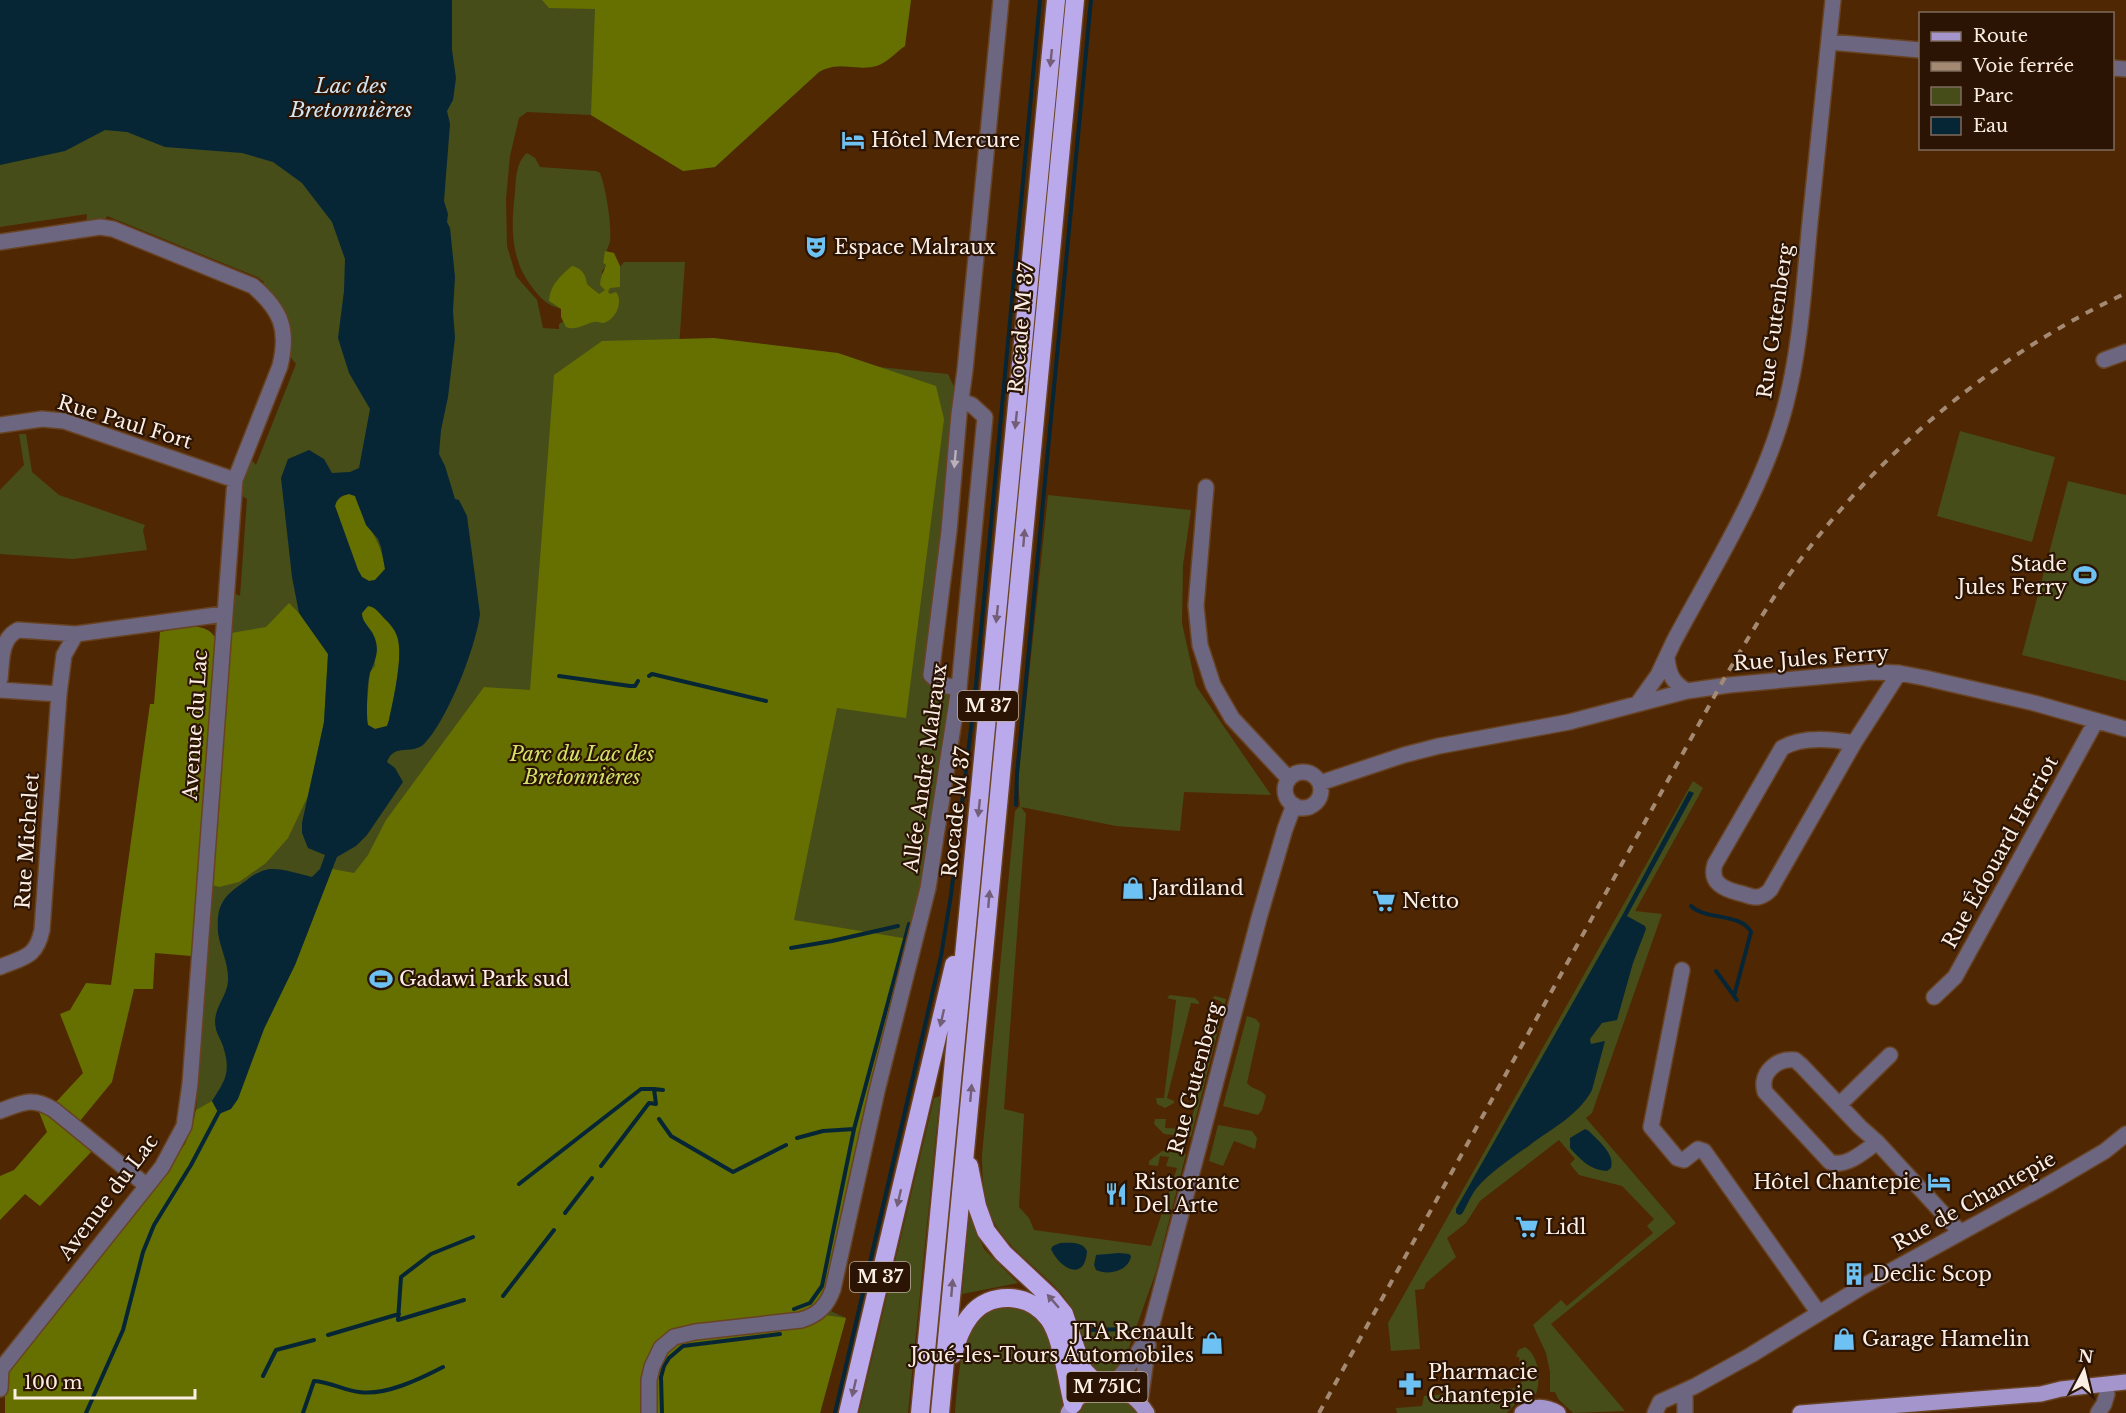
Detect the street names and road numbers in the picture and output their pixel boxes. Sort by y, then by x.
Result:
street label: Rue Gutenberg [1752,241,1798,400]
street label: Rocade M 37 [1003,261,1039,394]
street label: Rue Paul Fort [55,390,196,454]
street label: Rue Jules Ferry [1732,641,1890,675]
street label: Avenue du Lac [178,649,212,802]
street label: Allée André Malraux [898,662,952,875]
road number: M 37 [958,691,1018,721]
street label: Rocade M 37 [937,745,975,878]
street label: Rue Édouard Herriot [1936,751,2063,953]
street label: Rue Michelet [10,772,44,910]
street label: Rue Gutenberg [1163,999,1227,1156]
street label: Avenue du Lac [52,1129,163,1265]
street label: Rue de Chantepie [1888,1146,2060,1256]
road number: M 37 [850,1262,910,1292]
road number: M 751C [1066,1372,1148,1402]

